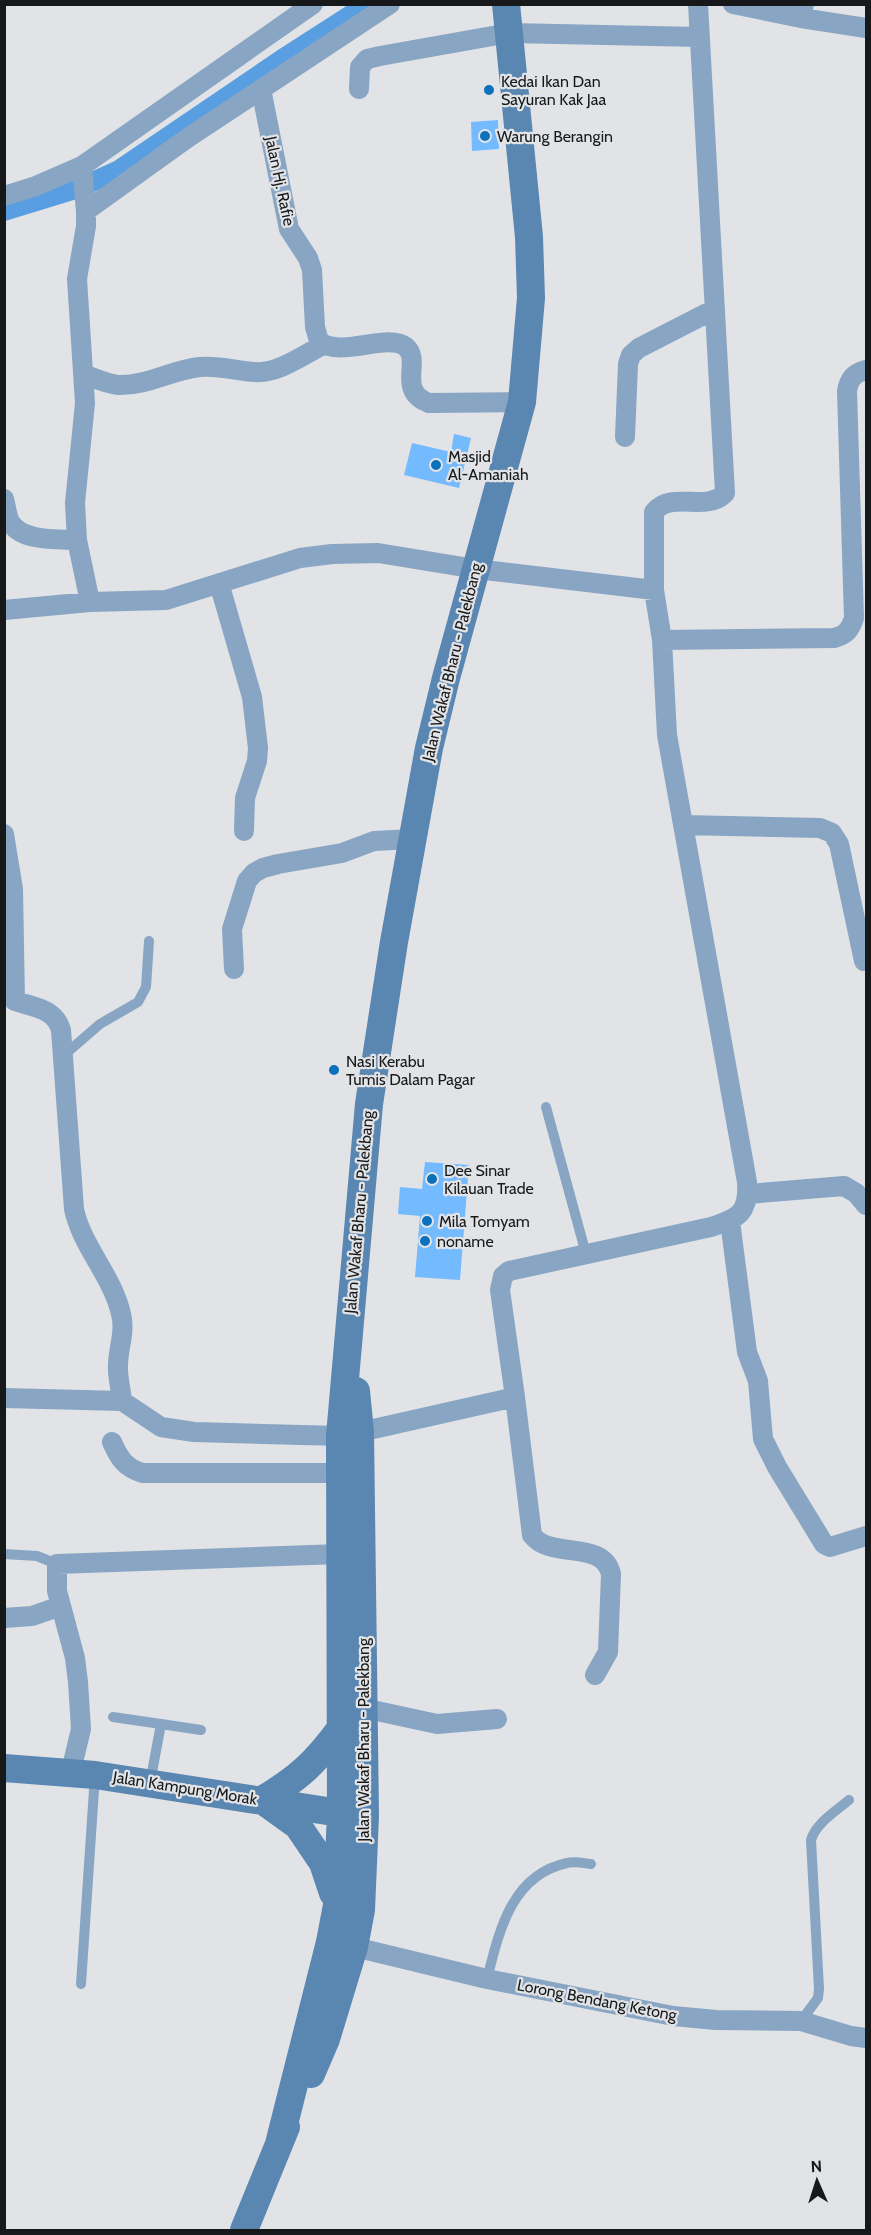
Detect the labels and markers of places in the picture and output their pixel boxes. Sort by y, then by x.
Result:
place label: Kedai Ikan Dan Sayuran Kak Jaa [501,72,606,109]
marker: Kedai Ikan Dan Sayuran Kak Jaa [482,83,496,97]
place label: Warung Berangin [497,127,613,146]
marker: Warung Berangin [478,129,492,143]
place label: Masjid Al-Amaniah [448,447,529,484]
marker: Masjid Al-Amaniah [429,458,443,472]
place label: Nasi Kerabu Tumis Dalam Pagar [346,1052,476,1089]
marker: Nasi Kerabu Tumis Dalam Pagar [327,1063,341,1077]
place label: Dee Sinar Kilauan Trade [444,1161,534,1198]
marker: Dee Sinar Kilauan Trade [425,1172,439,1186]
place label: Mila Tomyam [439,1212,530,1231]
marker: Mila Tomyam [420,1214,434,1228]
place label: noname [437,1232,494,1251]
marker: noname [418,1234,432,1248]

